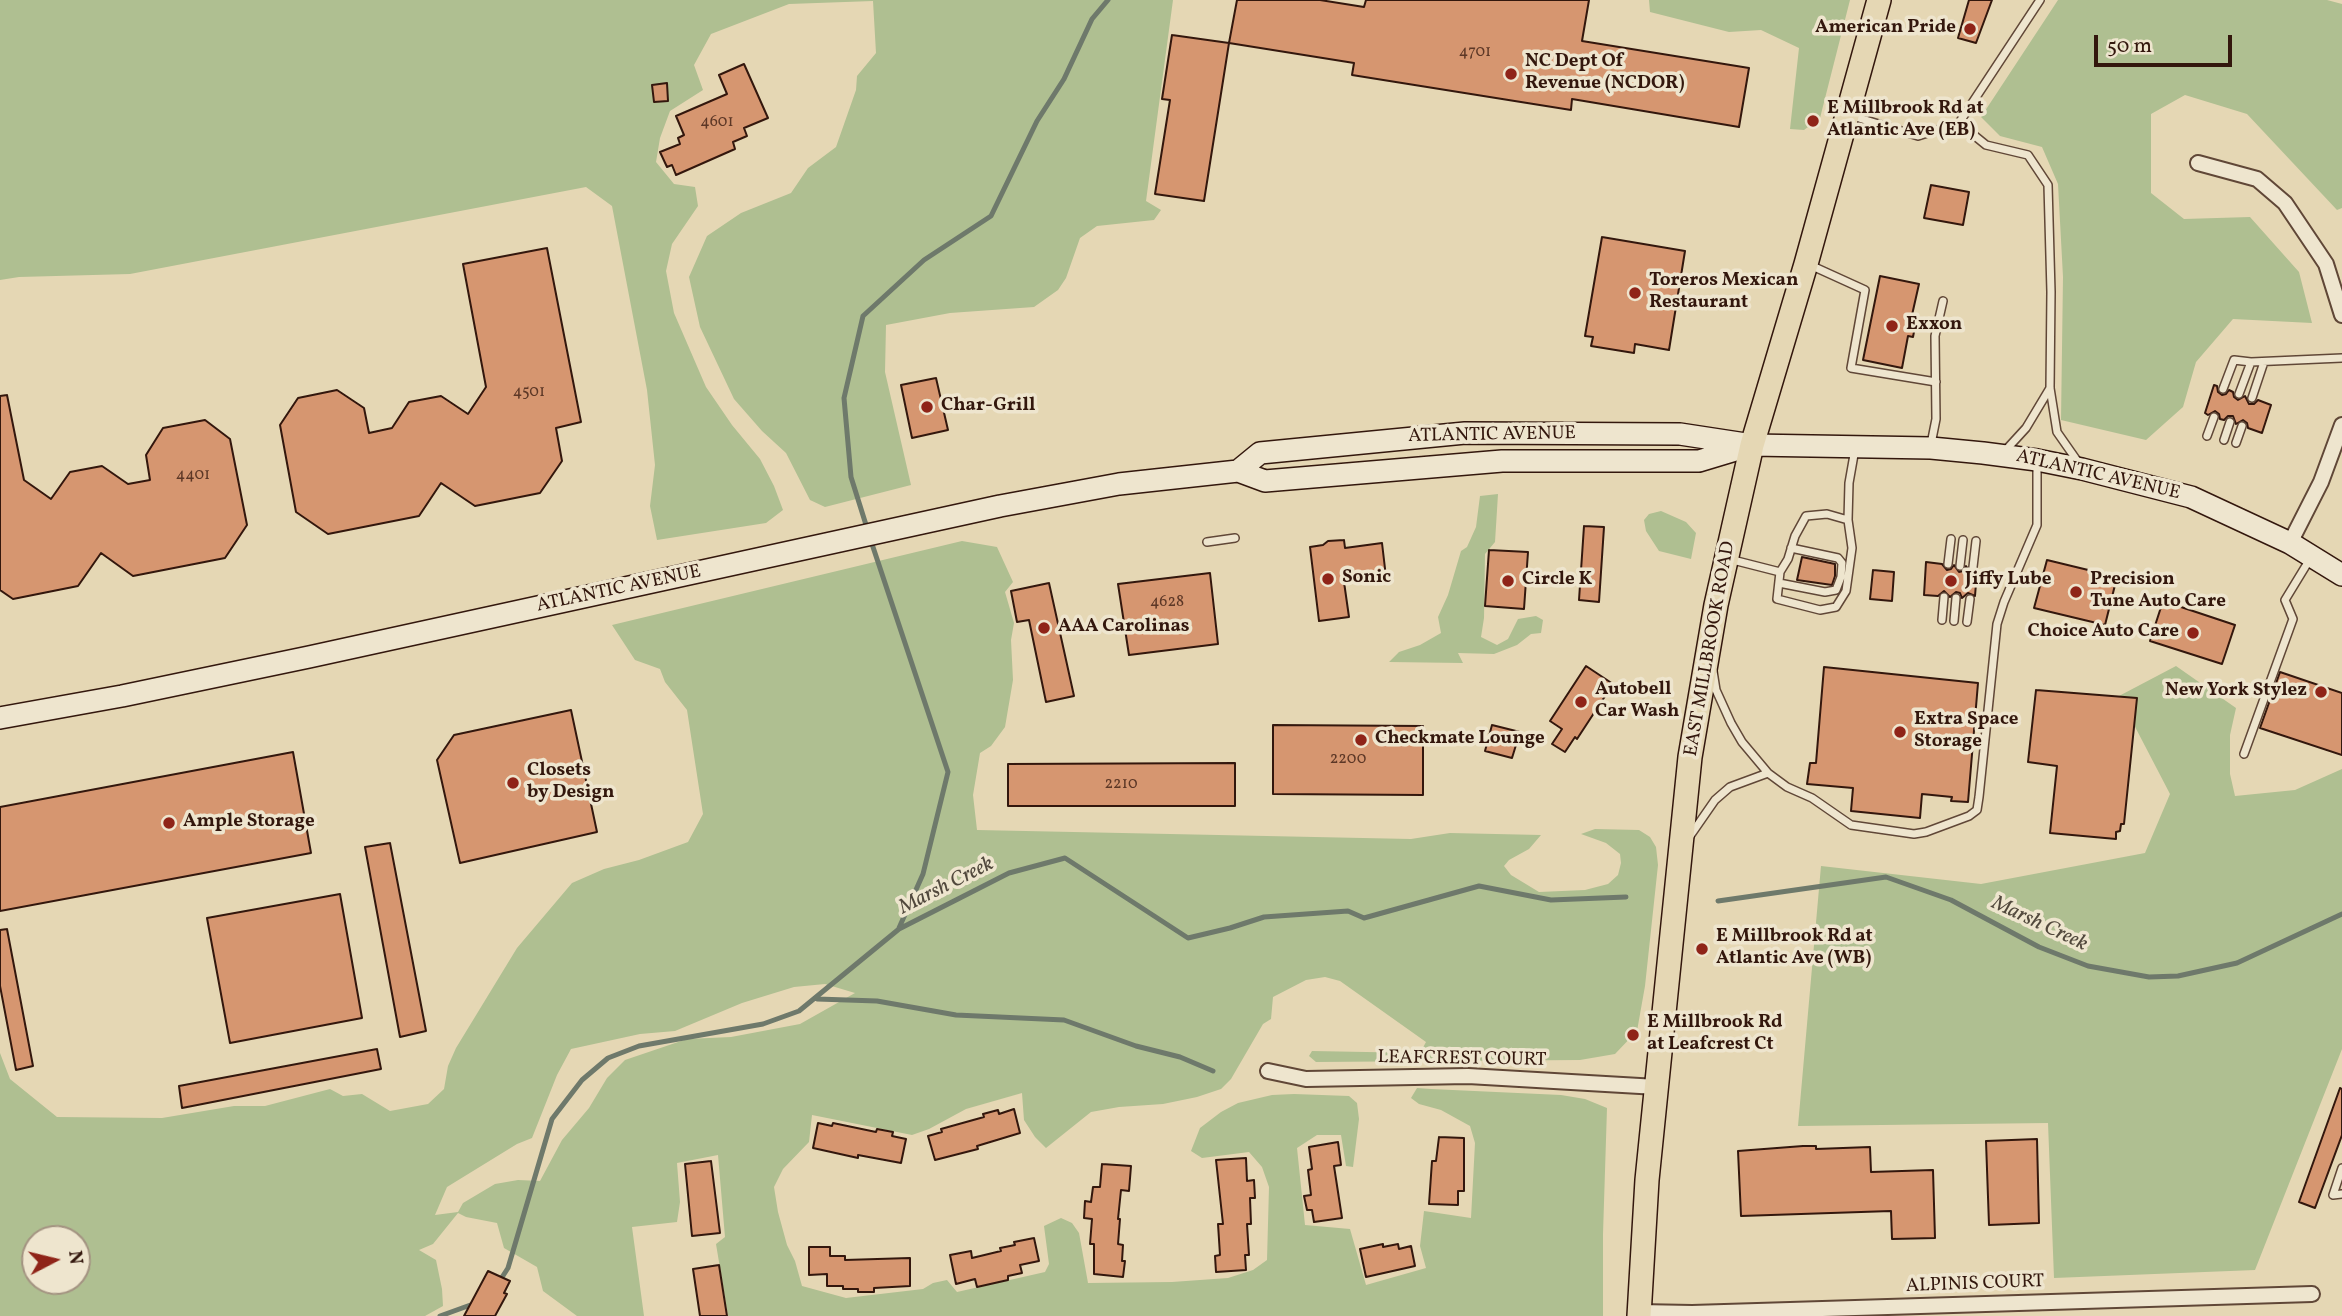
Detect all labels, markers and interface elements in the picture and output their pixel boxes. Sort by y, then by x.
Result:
place label: American Pride [1815,18,1956,40]
marker: American Pride [1962,21,1978,37]
scale bar [2097,21,2235,65]
text: 50 m [2107,32,2152,61]
house number: 4701 [1459,43,1491,63]
place label: NC Dept Of Revenue (NCDOR) [1525,52,1685,96]
marker: NC Dept Of Revenue (NCDOR) [1503,66,1519,82]
place label: E Millbrook Rd at Atlantic Ave (EB) [1827,99,1984,143]
house number: 4601 [700,113,734,133]
marker: E Millbrook Rd at Atlantic Ave (EB) [1805,113,1821,129]
place label: Toreros Mexican Restaurant [1649,271,1798,315]
marker: Toreros Mexican Restaurant [1627,285,1643,301]
place label: Exxon [1906,315,1962,337]
marker: Exxon [1884,318,1900,334]
house number: 4501 [513,383,545,403]
place label: Char-Grill [941,396,1035,418]
marker: Char-Grill [919,399,935,415]
street label: ATLANTIC AVENUE [1408,423,1576,449]
street label: ATLANTIC AVENUE [2014,446,2182,506]
house number: 4401 [176,466,210,486]
street label: EAST MILLBROOK ROAD [1681,540,1741,758]
street label: ATLANTIC AVENUE [535,561,703,619]
place label: Sonic [1342,568,1391,590]
place label: Circle K [1522,570,1592,592]
place label: Jiffy Lube [1965,570,2051,592]
place label: Precision Tune Auto Care [2090,570,2226,614]
marker: Sonic [1320,571,1336,587]
marker: Circle K [1500,573,1516,589]
marker: Jiffy Lube [1943,573,1959,589]
marker: Precision Tune Auto Care [2068,584,2084,600]
house number: 4628 [1150,593,1184,613]
place label: AAA Carolinas [1058,617,1190,639]
marker: AAA Carolinas [1036,620,1052,636]
place label: Choice Auto Care [2028,622,2179,644]
marker: Choice Auto Care [2185,625,2201,641]
place label: Autobell Car Wash [1595,680,1679,724]
place label: New York Stylez [2165,681,2307,703]
marker: New York Stylez [2313,684,2329,700]
marker: Autobell Car Wash [1573,694,1589,710]
place label: Extra Space Storage [1914,710,2018,754]
marker: Extra Space Storage [1892,724,1908,740]
place label: Checkmate Lounge [1375,729,1545,751]
marker: Checkmate Lounge [1353,732,1369,748]
house number: 2200 [1330,750,1366,770]
place label: Closets by Design [527,761,614,805]
marker: Closets by Design [505,775,521,791]
house number: 2210 [1104,775,1138,795]
place label: Ample Storage [183,812,315,834]
marker: Ample Storage [161,815,177,831]
water label: Marsh Creek [895,852,999,922]
water label: Marsh Creek [1987,892,2091,958]
place label: E Millbrook Rd at Atlantic Ave (WB) [1716,927,1873,971]
marker: E Millbrook Rd at Atlantic Ave (WB) [1694,941,1710,957]
place label: E Millbrook Rd at Leafcrest Ct [1647,1013,1782,1057]
marker: E Millbrook Rd at Leafcrest Ct [1625,1027,1641,1043]
street label: LEAFCREST COURT [1377,1047,1547,1073]
north arrow [21,1225,91,1295]
text: N [61,1249,89,1266]
street label: ALPINIS COURT [1905,1271,2045,1299]

